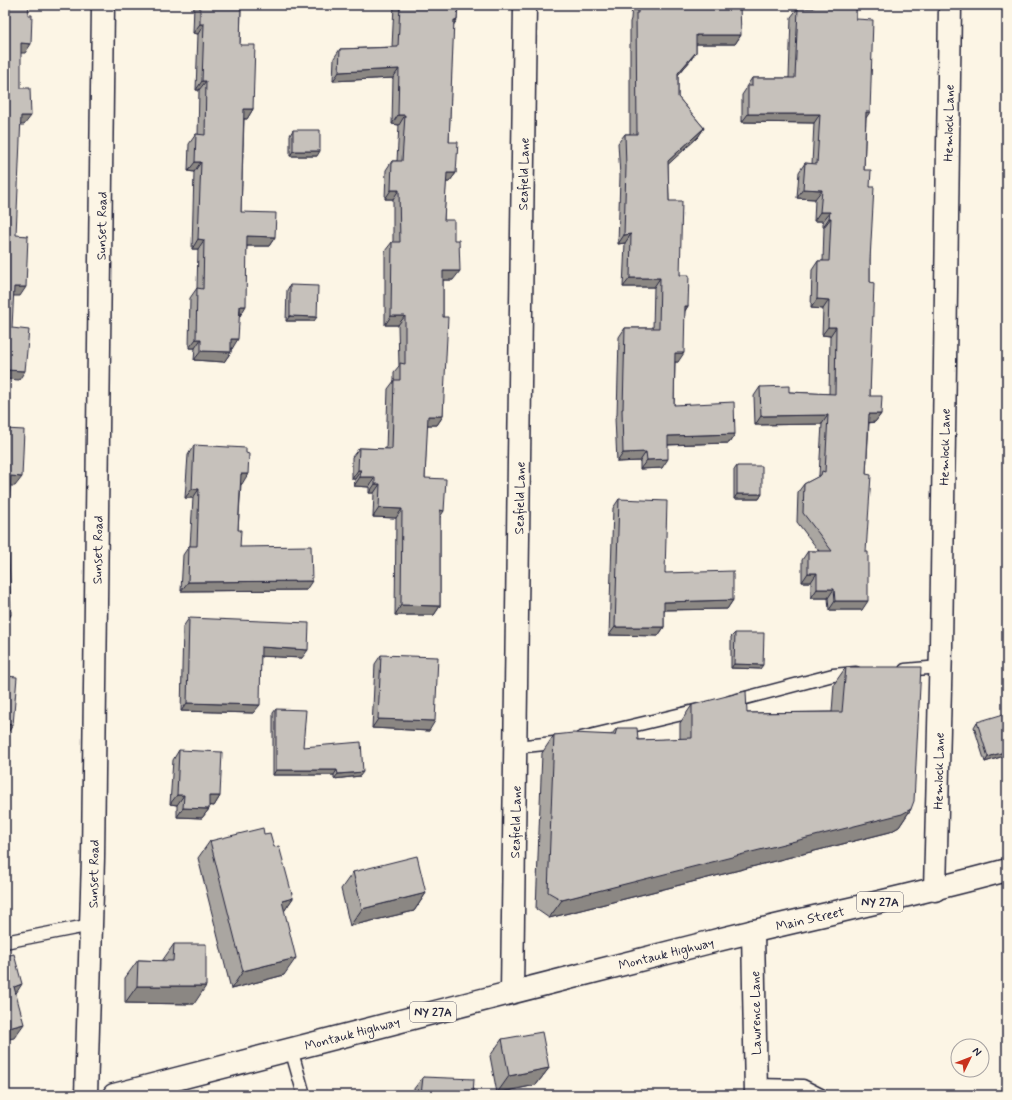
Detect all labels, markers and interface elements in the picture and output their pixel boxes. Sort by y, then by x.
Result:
street label: Hemlock Lane [940,84,959,162]
street label: Seafield Lane [515,137,534,211]
street label: Sunset Road [93,192,112,260]
street label: Hemlock Lane [936,408,955,486]
street label: Seafield Lane [511,461,530,535]
street label: Sunset Road [89,516,108,584]
street label: Hemlock Lane [930,732,949,810]
street label: Seafield Lane [507,785,526,859]
street label: Sunset Road [85,840,104,908]
road number: NY 27A [857,892,903,912]
street label: Main Street [774,903,846,936]
street label: Montauk Highway [617,934,716,975]
street label: Lawrence Lane [747,971,766,1055]
road number: NY 27A [410,1002,456,1022]
street label: Montauk Highway [303,1014,402,1056]
north arrow [950,1038,990,1078]
text: N [969,1044,984,1059]

